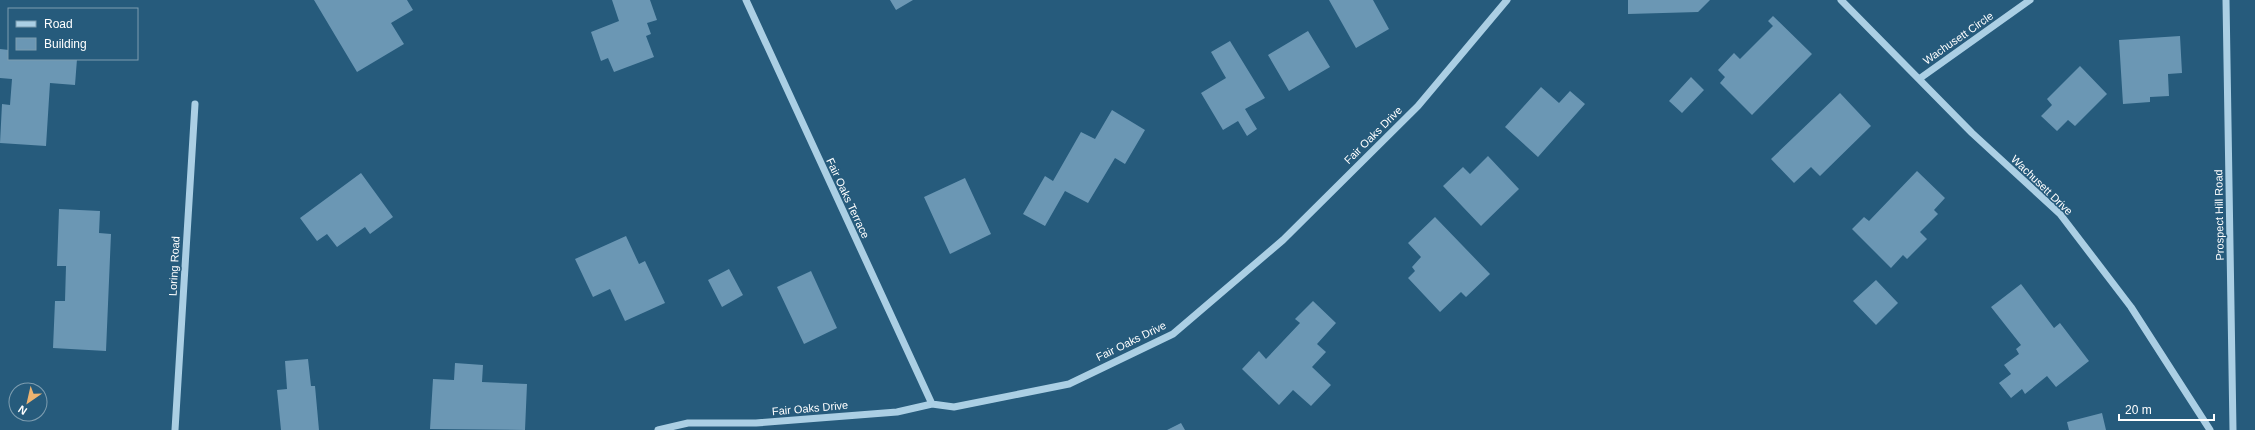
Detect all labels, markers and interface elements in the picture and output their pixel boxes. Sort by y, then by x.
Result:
legend [8,8,138,60]
street label: Wachusett Circle [1921,9,1995,67]
text: Road [44,17,73,31]
text: Building [44,37,87,51]
street label: Fair Oaks Drive [1342,104,1404,166]
street label: Wachusett Drive [2009,153,2075,217]
street label: Fair Oaks Terrace [824,156,872,240]
street label: Prospect Hill Road [2212,169,2226,261]
street label: Loring Road [166,236,182,296]
street label: Fair Oaks Drive [1094,319,1168,363]
north arrow [8,382,48,422]
scale bar [2119,396,2214,422]
street label: Fair Oaks Drive [771,399,849,417]
text: N [16,403,29,417]
text: 20 m [2125,403,2152,417]

